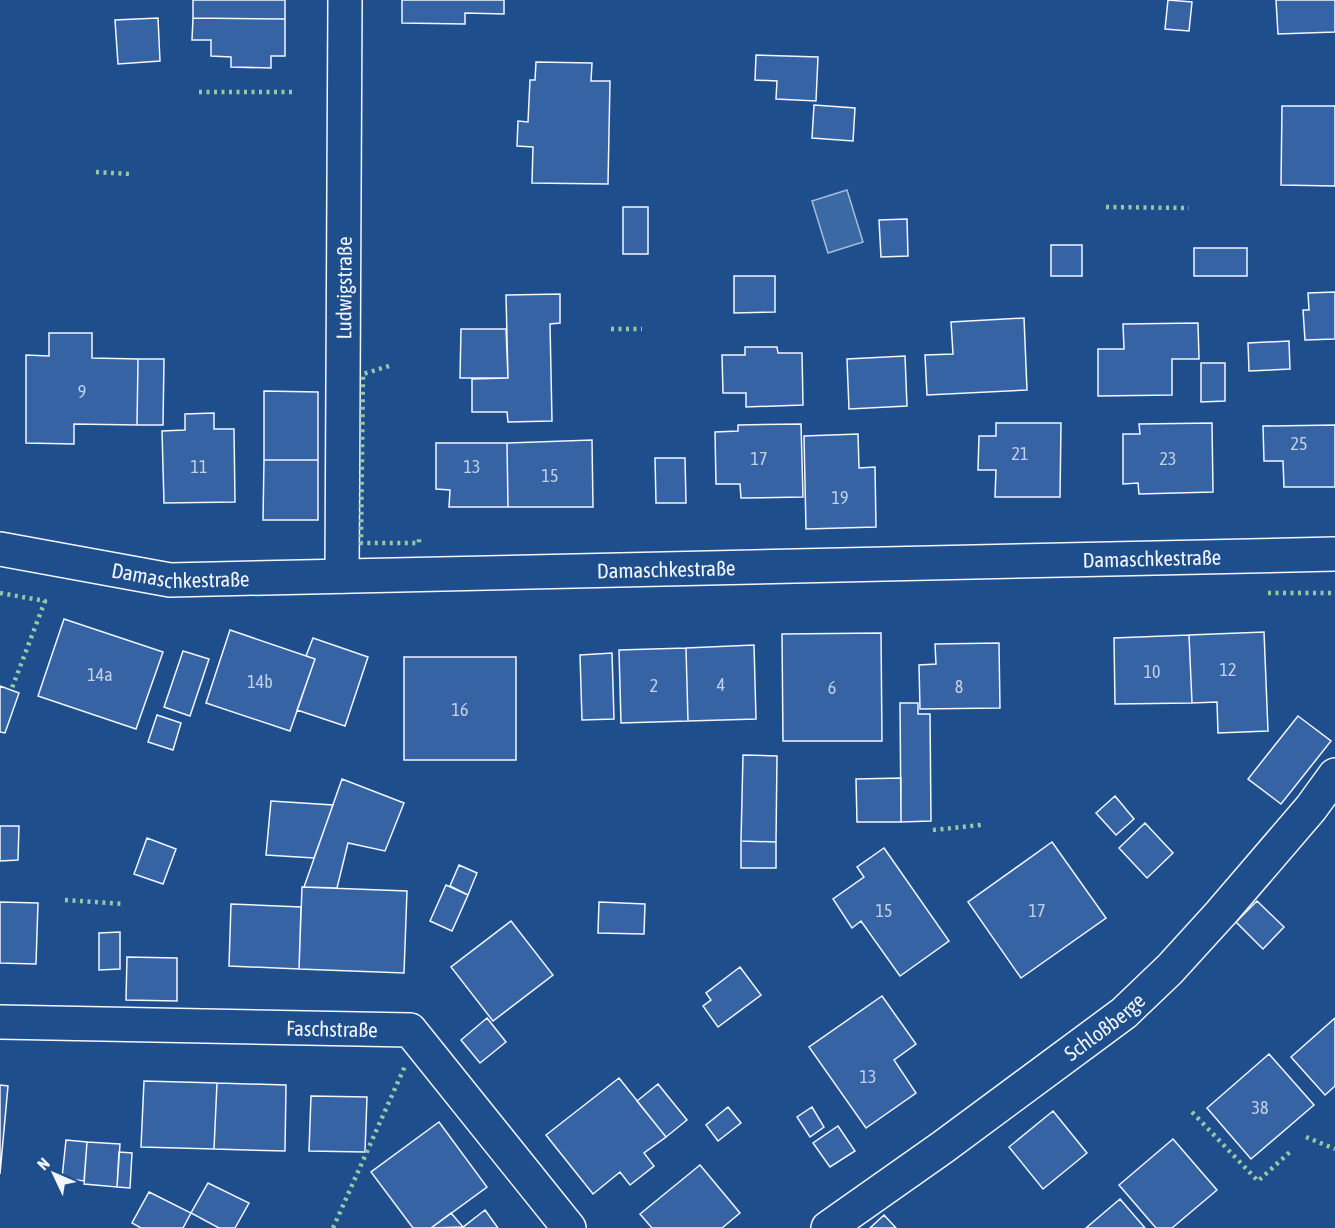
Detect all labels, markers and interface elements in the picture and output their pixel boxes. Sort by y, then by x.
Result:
street label: Ludwigstraße [331,236,356,340]
house number: 9 [78,381,86,402]
house number: 25 [1291,433,1307,454]
house number: 21 [1012,443,1028,464]
house number: 17 [751,448,767,469]
house number: 23 [1160,448,1176,469]
house number: 11 [191,456,207,477]
house number: 13 [464,456,480,477]
house number: 15 [542,465,558,486]
house number: 19 [832,487,848,508]
street label: Damaschkestraße [1082,545,1222,572]
street label: Damaschkestraße [597,555,736,582]
street label: Damaschkestraße [110,558,250,592]
house number: 12 [1220,659,1236,680]
house number: 10 [1144,661,1160,682]
house number: 14a [87,664,113,685]
house number: 14b [247,671,273,692]
house number: 4 [717,674,725,695]
house number: 2 [650,675,658,696]
house number: 8 [955,676,963,697]
house number: 6 [828,677,836,698]
house number: 16 [452,699,468,720]
house number: 15 [876,900,892,921]
house number: 17 [1029,900,1045,921]
street label: Schloßberge [1059,988,1149,1065]
street label: Faschstraße [286,1016,378,1041]
house number: 13 [860,1066,876,1087]
house number: 38 [1252,1097,1268,1118]
north arrow [24,1144,84,1204]
text: N [33,1154,53,1173]

